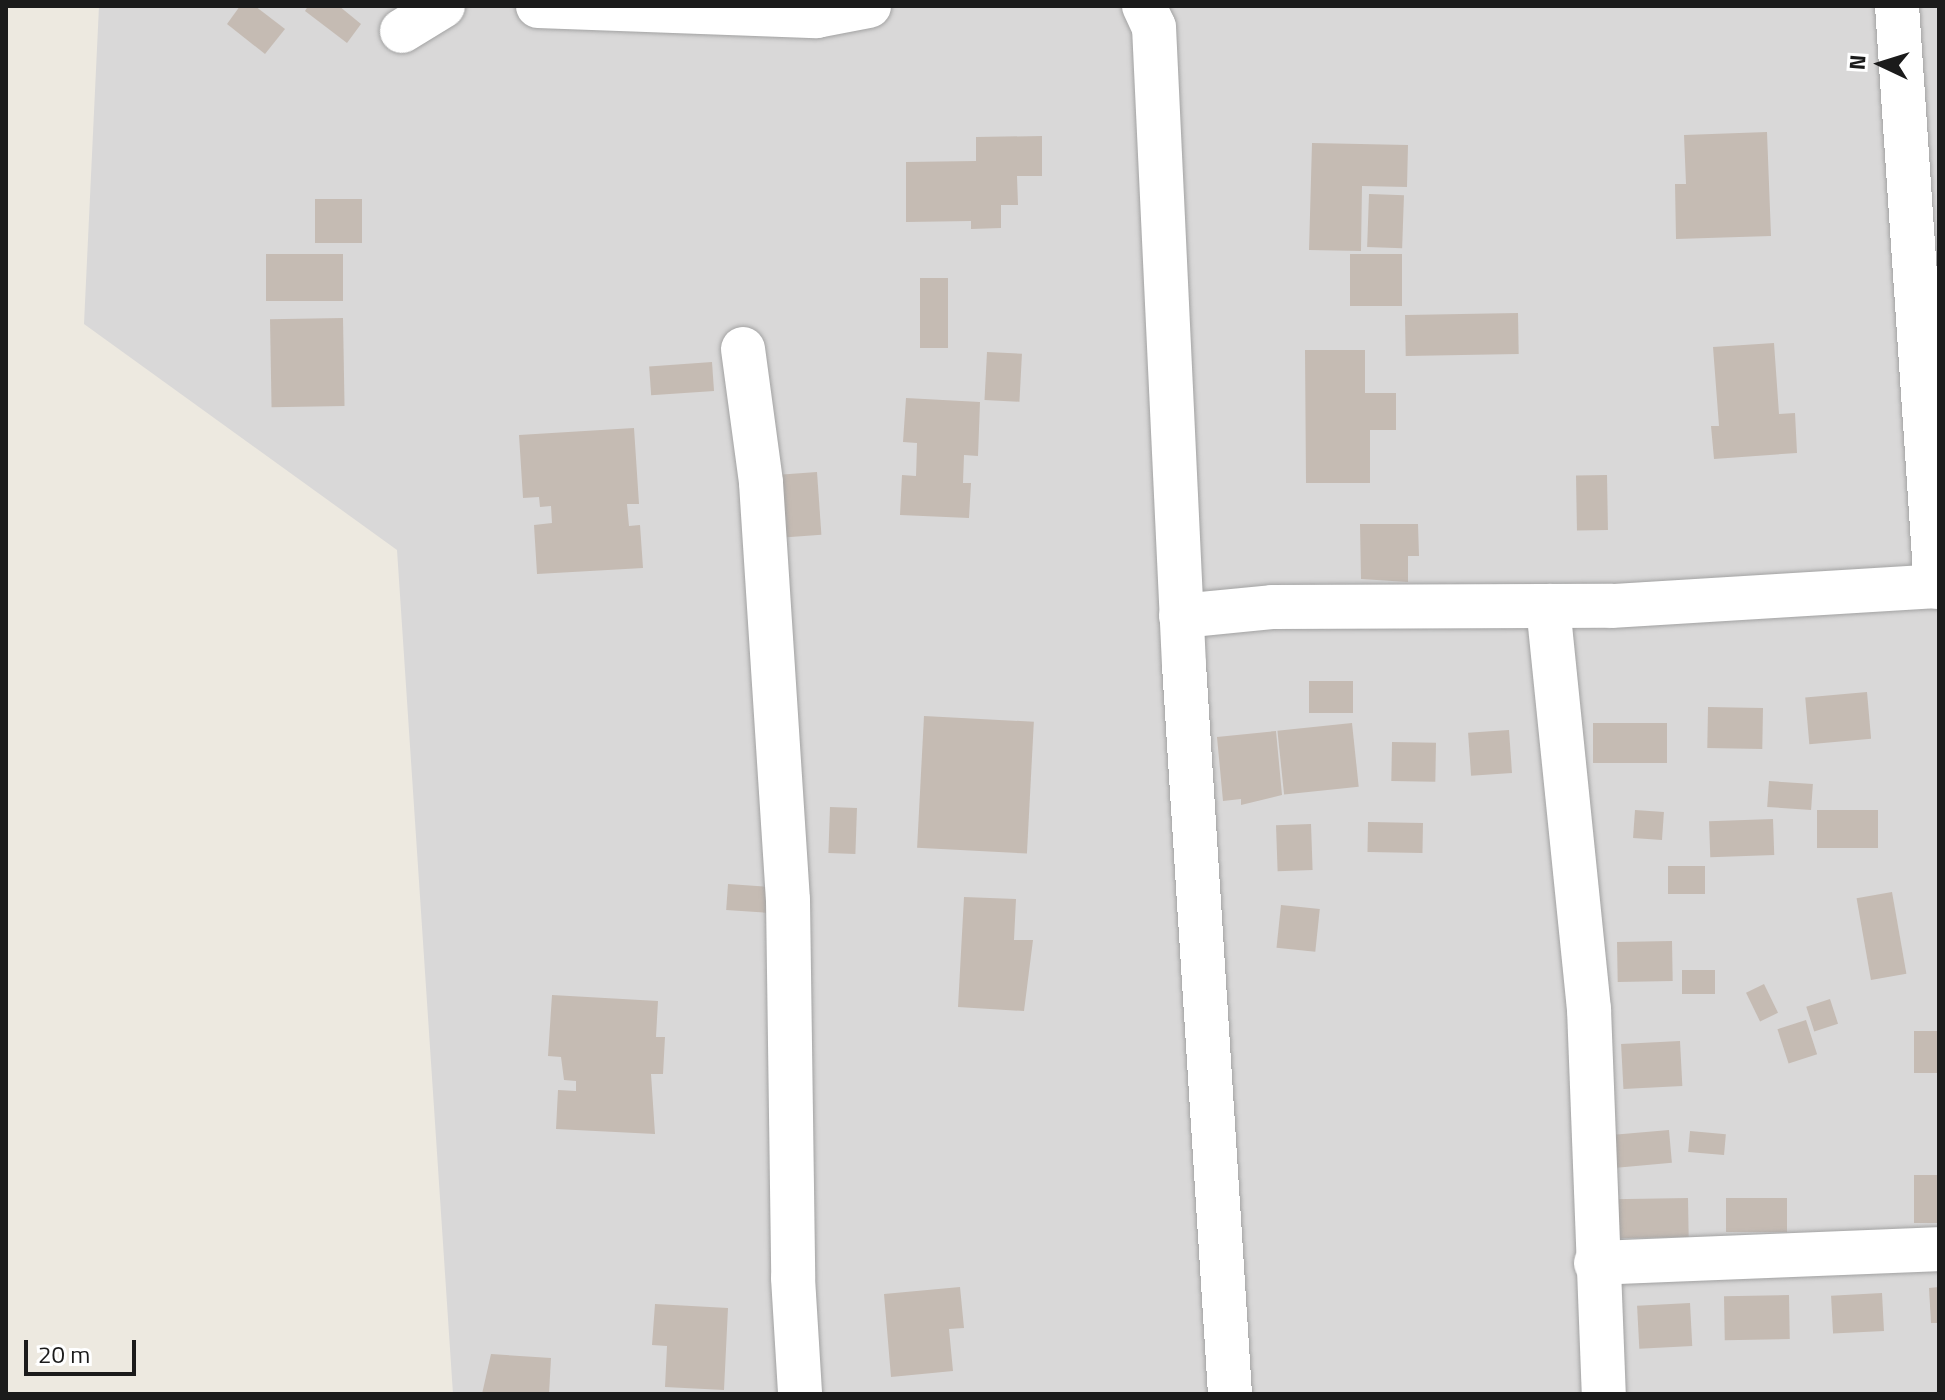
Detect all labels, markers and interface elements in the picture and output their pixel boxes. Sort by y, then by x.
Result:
north arrow [1841,24,1921,104]
text: N [1840,54,1875,71]
scale bar [28,1324,140,1374]
text: 20 m [38,1336,90,1372]

